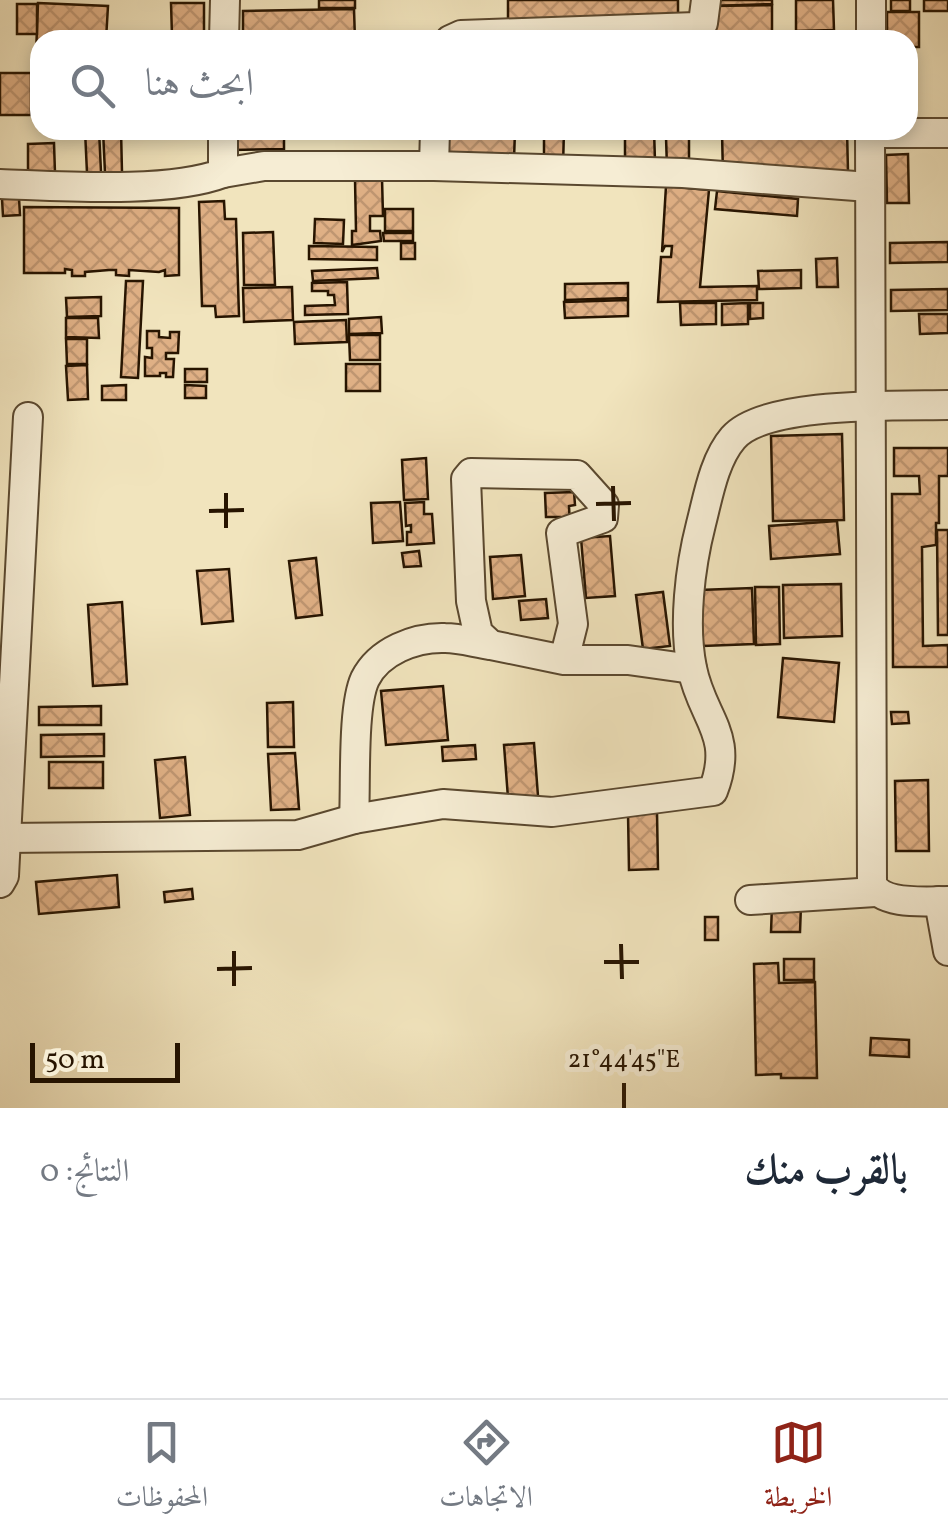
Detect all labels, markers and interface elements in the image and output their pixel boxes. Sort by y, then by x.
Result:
search box [30,30,918,140]
icon: search [65,58,120,113]
text: ابحث هنا [145,59,254,112]
scale bar [30,1038,180,1082]
text: 50 m [45,1041,105,1080]
text: 21°44'45"E [568,1043,680,1078]
text: بالقرب منك [744,1143,908,1202]
text: النتائج: 0 [40,1151,129,1195]
tab: المحفوظات [116,1415,208,1524]
tab: الاتجاهات [439,1415,533,1524]
tab: الخريطة [764,1415,832,1524]

